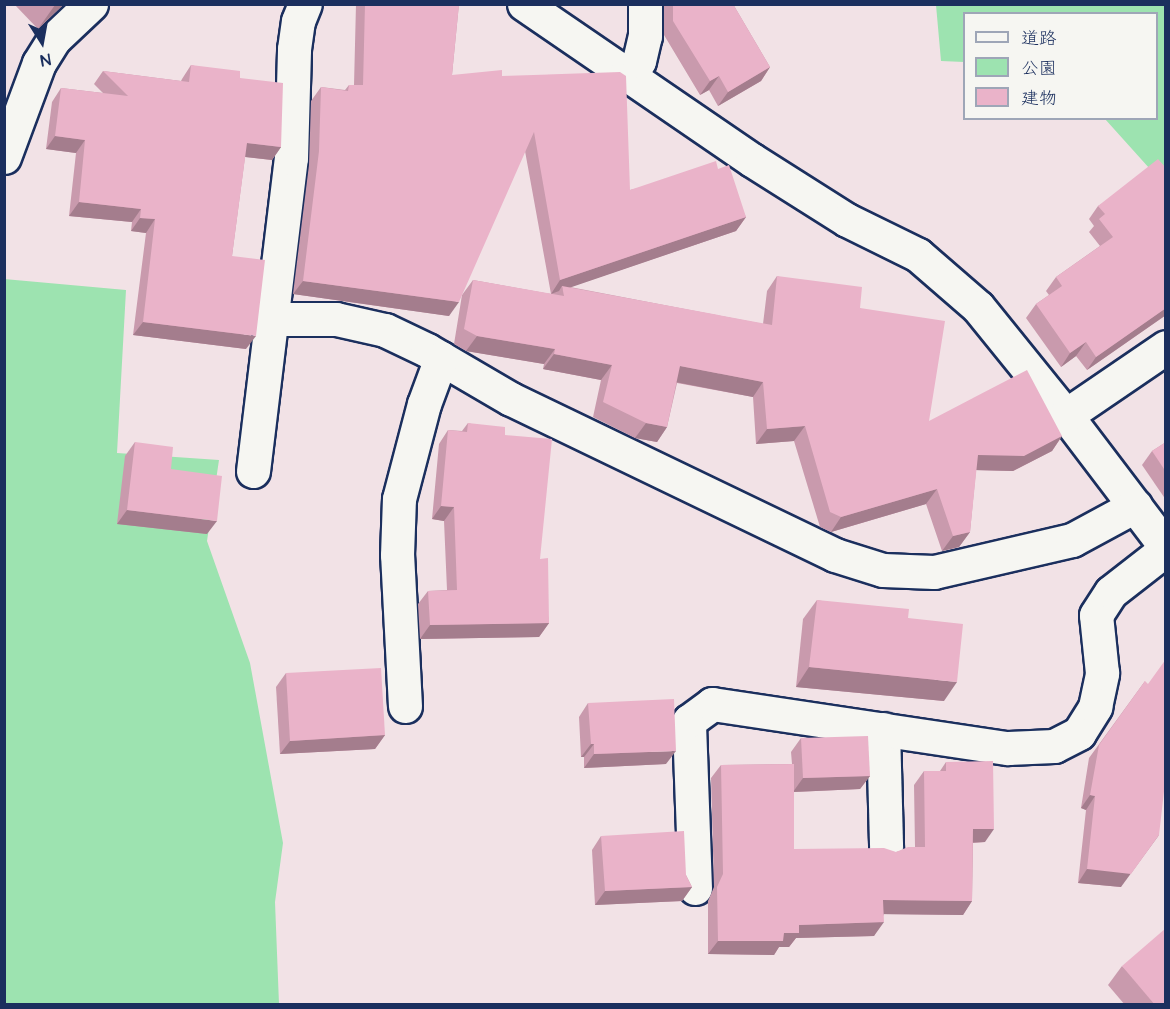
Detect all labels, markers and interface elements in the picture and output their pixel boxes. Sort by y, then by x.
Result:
north arrow [12,12,72,72]
legend [963,12,1158,120]
text: 道路 [1021,26,1057,51]
text: N [38,48,52,71]
text: 公園 [1021,56,1057,81]
text: 建物 [1021,86,1057,111]

